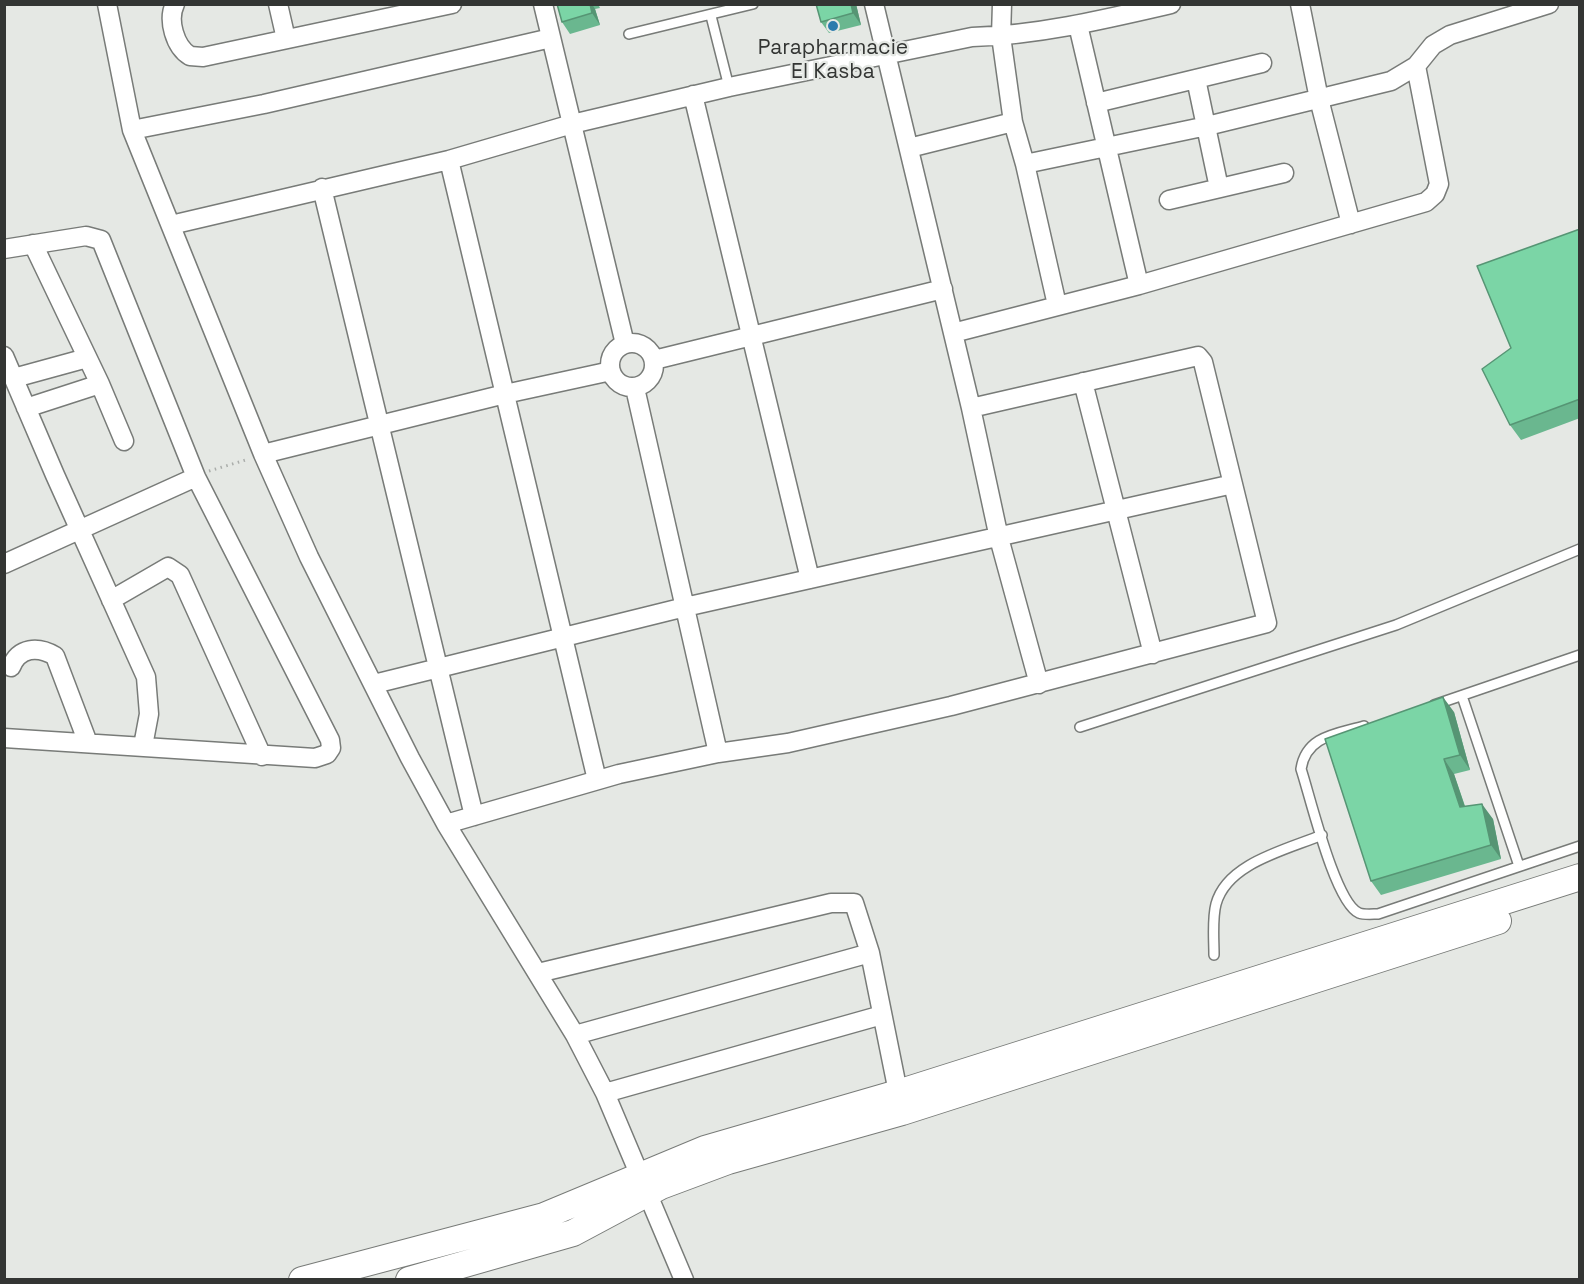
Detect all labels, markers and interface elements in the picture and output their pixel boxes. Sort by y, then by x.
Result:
marker: Parapharmacie El Kasba [826,19,840,33]
place label: Parapharmacie El Kasba [758,35,908,85]

